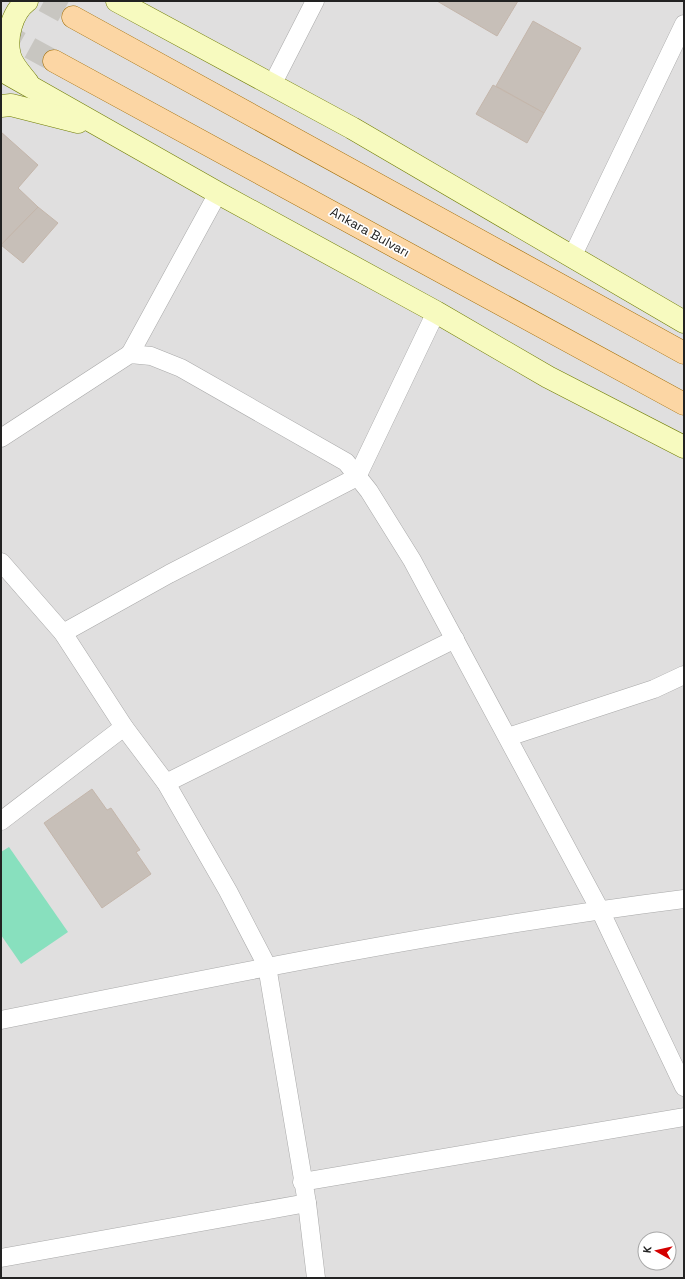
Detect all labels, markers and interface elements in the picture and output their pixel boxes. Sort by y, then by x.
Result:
street label: Ankara Bulvarı [327,203,413,261]
north arrow [637,1231,677,1271]
text: K [640,1245,655,1254]

